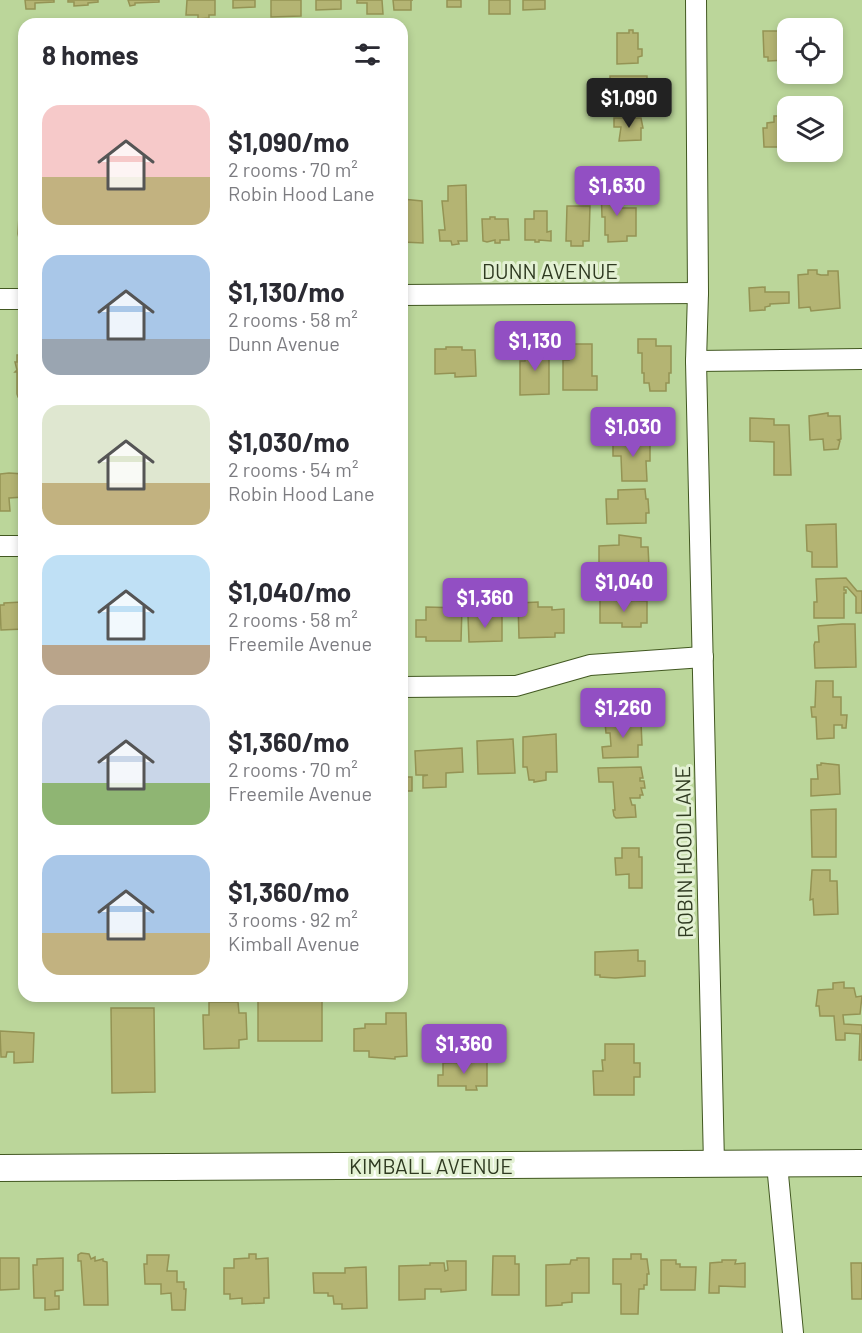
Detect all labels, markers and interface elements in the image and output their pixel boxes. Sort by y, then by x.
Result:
map controls [777,18,843,162]
button: locate [777,18,843,84]
icon: filters [351,38,384,71]
text: 8 homes [42,39,139,70]
pin: $1,090 [580,78,678,129]
text: $1,090 [601,85,657,109]
button: layers [777,96,843,162]
text: $1,090/mo [228,126,349,157]
icon: home [90,129,162,201]
text: 2 rooms · 70 m² [228,157,358,181]
pin: $1,630 [568,166,666,217]
text: $1,630 [589,173,645,197]
text: Robin Hood Lane [228,181,375,205]
street label: DUNN AVENUE [482,258,618,283]
text: $1,130/mo [228,276,345,307]
icon: home [90,279,162,351]
text: 2 rooms · 58 m² [228,307,358,331]
pin: $1,130 [486,321,584,372]
text: $1,130 [508,328,562,352]
text: Dunn Avenue [228,331,340,355]
pin: $1,030 [584,407,682,458]
text: $1,030 [605,414,661,438]
text: $1,030/mo [228,426,350,457]
icon: home [90,429,162,501]
text: 2 rooms · 54 m² [228,457,358,481]
text: Robin Hood Lane [228,481,375,505]
pin: $1,040 [575,562,673,613]
text: $1,040 [595,569,653,593]
text: $1,040/mo [228,576,351,607]
pin: $1,360 [436,578,534,629]
icon: home [90,579,162,651]
text: $1,360 [457,585,513,609]
text: 2 rooms · 58 m² [228,607,358,631]
text: Freemile Avenue [228,631,372,655]
pin: $1,260 [574,688,672,739]
text: $1,260 [594,695,652,719]
text: $1,360/mo [228,726,349,757]
icon: home [90,729,162,801]
text: 2 rooms · 70 m² [228,757,358,781]
street label: ROBIN HOOD LANE [669,766,697,938]
text: Freemile Avenue [228,781,372,805]
text: $1,360/mo [228,876,349,907]
icon: home [90,879,162,951]
text: 3 rooms · 92 m² [228,907,358,931]
text: Kimball Avenue [228,931,360,955]
pin: $1,360 [415,1024,513,1075]
text: $1,360 [436,1031,492,1055]
street label: KIMBALL AVENUE [349,1153,513,1178]

